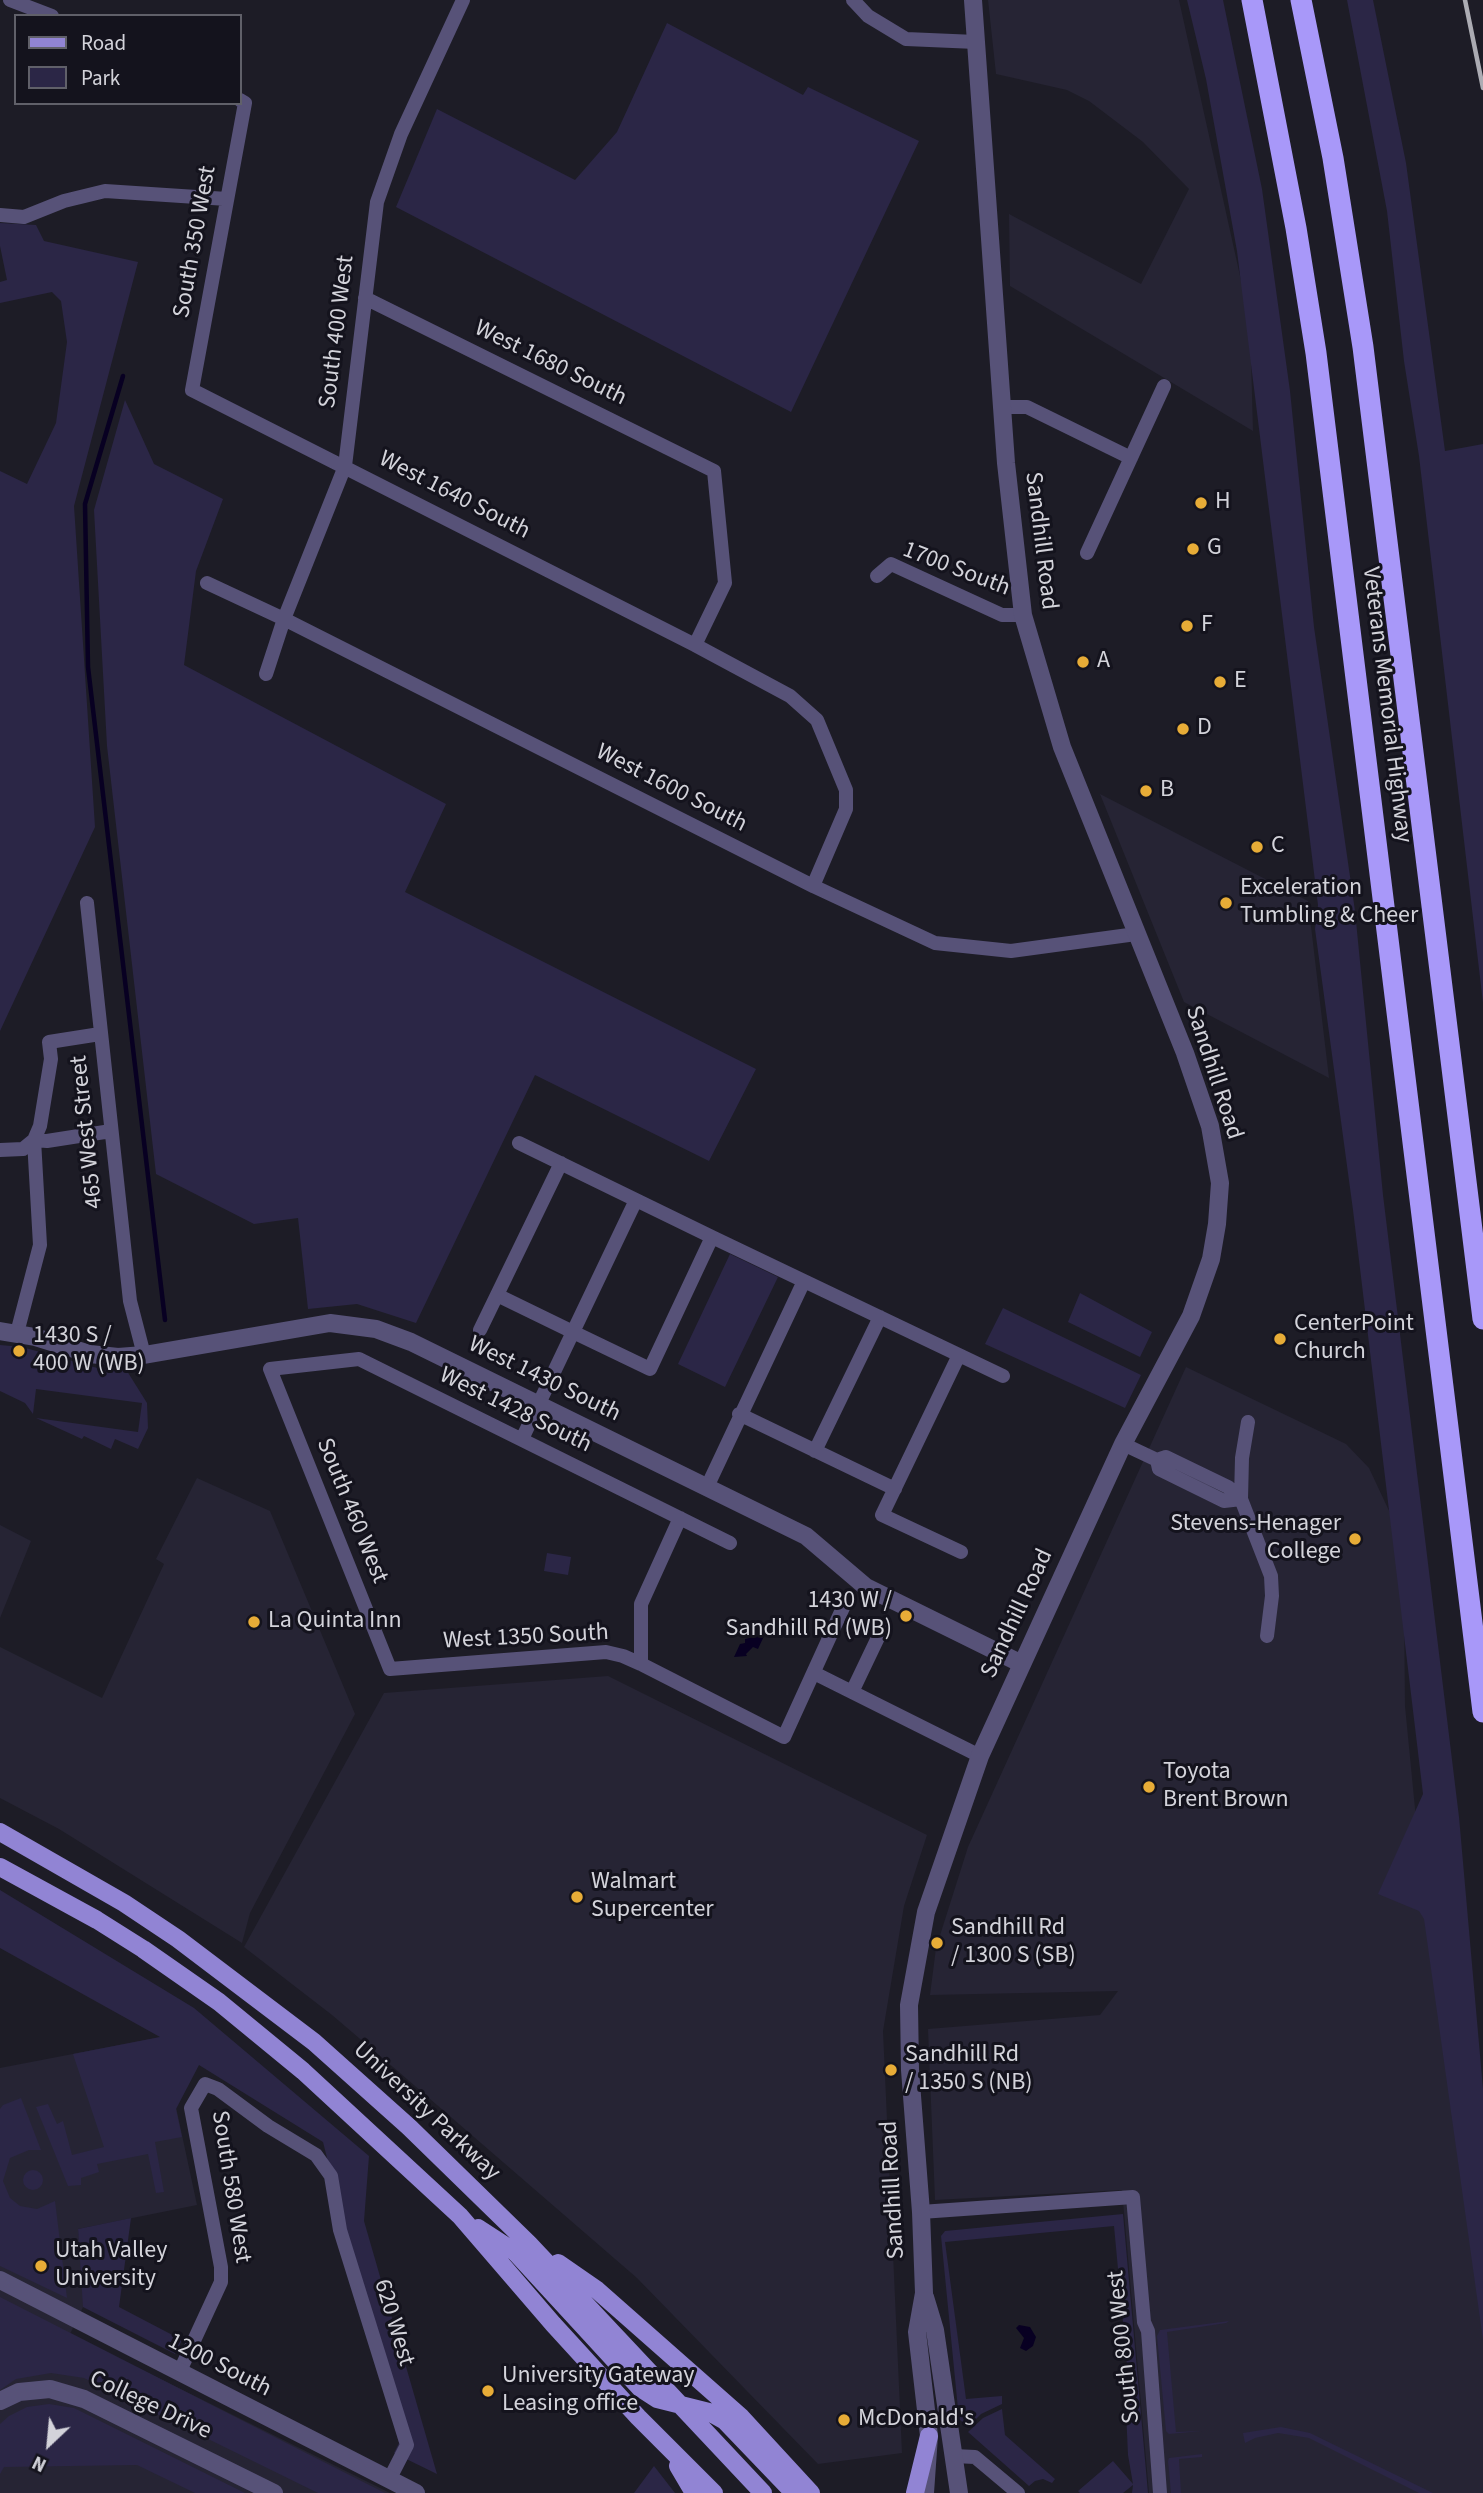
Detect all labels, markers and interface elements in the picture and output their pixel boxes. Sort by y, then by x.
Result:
legend [14,14,242,105]
text: Road [81,28,126,58]
text: Park [81,63,120,93]
street label: South 350 West [168,164,224,320]
street label: South 400 West [314,254,362,410]
street label: West 1680 South [469,315,631,413]
street label: West 1640 South [374,446,534,546]
street label: Sandhill Road [1017,470,1063,612]
place label: H [1215,489,1231,517]
marker: H [1193,495,1209,511]
place label: G [1207,535,1222,563]
street label: 1700 South [898,536,1014,604]
marker: G [1185,541,1201,557]
street label: Veterans Memorial Highway [1355,565,1417,845]
place label: F [1201,612,1213,640]
marker: F [1179,618,1195,634]
place label: A [1097,648,1110,676]
marker: A [1075,654,1091,670]
place label: E [1234,668,1247,696]
marker: E [1212,674,1228,690]
place label: D [1197,715,1212,743]
marker: D [1175,721,1191,737]
street label: West 1600 South [591,739,751,839]
place label: B [1160,777,1174,805]
marker: B [1138,783,1154,799]
place label: C [1271,833,1285,861]
marker: C [1249,839,1265,855]
place label: Exceleration Tumbling & Cheer [1240,875,1418,931]
marker: Exceleration Tumbling & Cheer [1218,895,1234,911]
street label: Sandhill Road [1178,1003,1248,1143]
street label: 465 West Street [66,1054,110,1210]
place label: CenterPoint Church [1294,1311,1414,1367]
place label: 1430 S / 400 W (WB) [33,1323,145,1379]
street label: West 1430 South [463,1331,625,1429]
marker: CenterPoint Church [1272,1331,1288,1347]
marker: 1430 S / 400 W (WB) [11,1343,27,1359]
street label: West 1428 South [434,1362,596,1460]
street label: South 460 West [309,1434,393,1588]
place label: Stevens-Henager College [1170,1511,1341,1567]
marker: Stevens-Henager College [1347,1531,1363,1547]
street label: Sandhill Road [976,1545,1060,1683]
place label: 1430 W / Sandhill Rd (WB) [726,1588,892,1644]
place label: La Quinta Inn [268,1608,402,1636]
marker: 1430 W / Sandhill Rd (WB) [898,1608,914,1624]
marker: La Quinta Inn [246,1614,262,1630]
street label: West 1350 South [442,1619,610,1657]
place label: Toyota Brent Brown [1163,1759,1289,1815]
marker: Toyota Brent Brown [1141,1779,1157,1795]
place label: Walmart Supercenter [591,1869,714,1925]
marker: Walmart Supercenter [569,1889,585,1905]
place label: Sandhill Rd / 1300 S (SB) [951,1915,1076,1971]
marker: Sandhill Rd / 1300 S (SB) [929,1935,945,1951]
street label: University Parkway [346,2036,506,2188]
place label: Sandhill Rd / 1350 S (NB) [905,2042,1033,2098]
marker: Sandhill Rd / 1350 S (NB) [883,2062,899,2078]
street label: South 580 West [204,2109,256,2265]
street label: Sandhill Road [876,2120,912,2260]
place label: Utah Valley University [55,2238,167,2294]
marker: Utah Valley University [33,2258,49,2274]
street label: South 800 West [1103,2269,1147,2425]
street label: 620 West [366,2276,420,2370]
street label: 1200 South [162,2328,276,2404]
place label: University Gateway Leasing office [502,2363,695,2419]
street label: College Drive [85,2365,215,2447]
marker: University Gateway Leasing office [480,2383,496,2399]
place label: McDonald's [858,2406,974,2434]
north arrow [14,2409,84,2479]
marker: McDonald's [836,2412,852,2428]
text: N [28,2448,51,2478]

